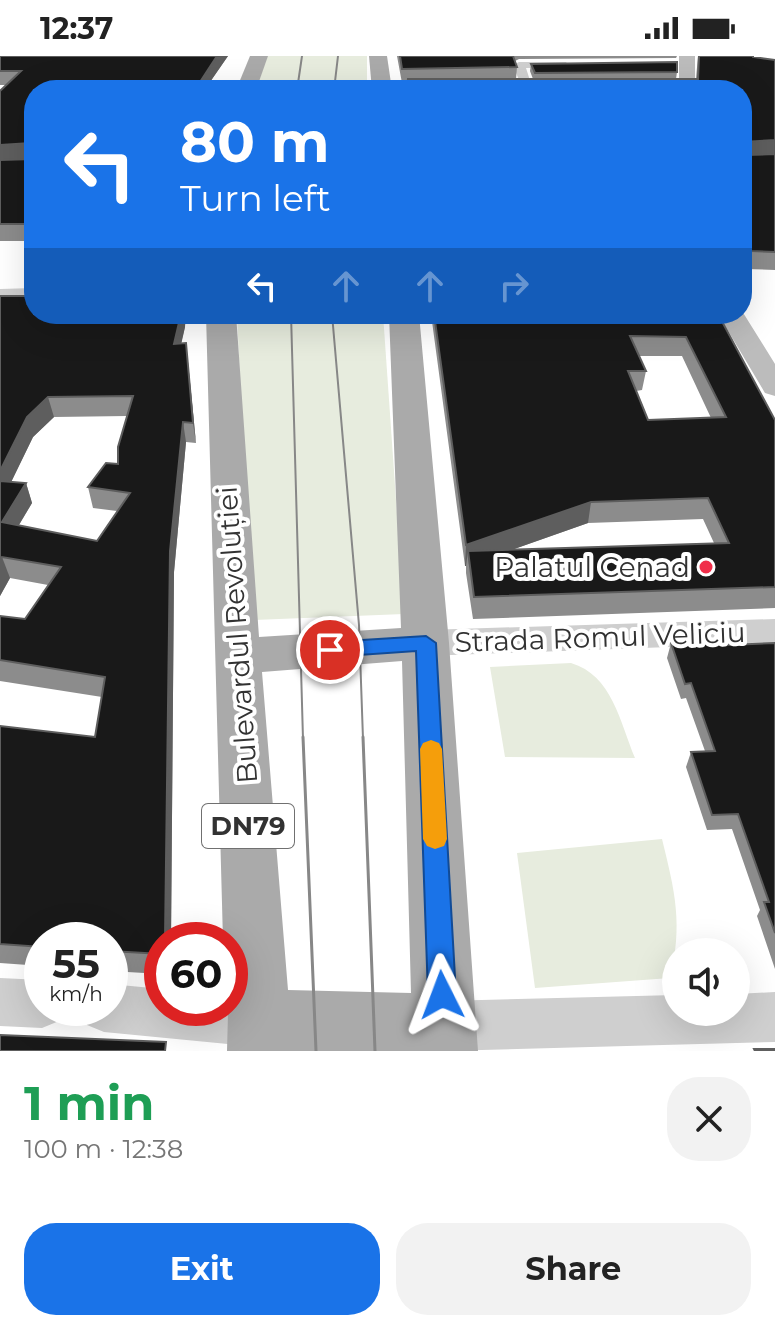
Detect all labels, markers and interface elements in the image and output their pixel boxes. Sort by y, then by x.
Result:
text: 12:37 [40,10,113,47]
text: 80 m [180,108,330,176]
icon: left [48,112,152,216]
text: Turn left [180,176,331,220]
icon: left [240,264,284,308]
icon: ahead [324,264,368,308]
icon: ahead [408,264,452,308]
icon: right [492,264,536,308]
street label: Bulevardul Revoluției [210,485,264,785]
place label: Palatul Cenad [494,550,690,584]
marker: Palatul Cenad [697,558,715,576]
street label: Strada Romul Veliciu [454,615,746,659]
pin [296,616,364,684]
icon: arrive [308,628,352,672]
road number: DN79 [202,804,294,848]
speed limit sign: 60 [144,922,248,1026]
map controls [662,938,750,1026]
button: sound [662,938,750,1026]
text: 55 [52,939,100,988]
position arrow [400,953,484,1037]
text: km/h [49,982,103,1006]
text: 1 min [24,1074,154,1132]
button: close [667,1077,751,1161]
text: 100 m · 12:38 [24,1133,183,1165]
button: Exit [24,1223,380,1315]
button: Share [396,1223,751,1315]

